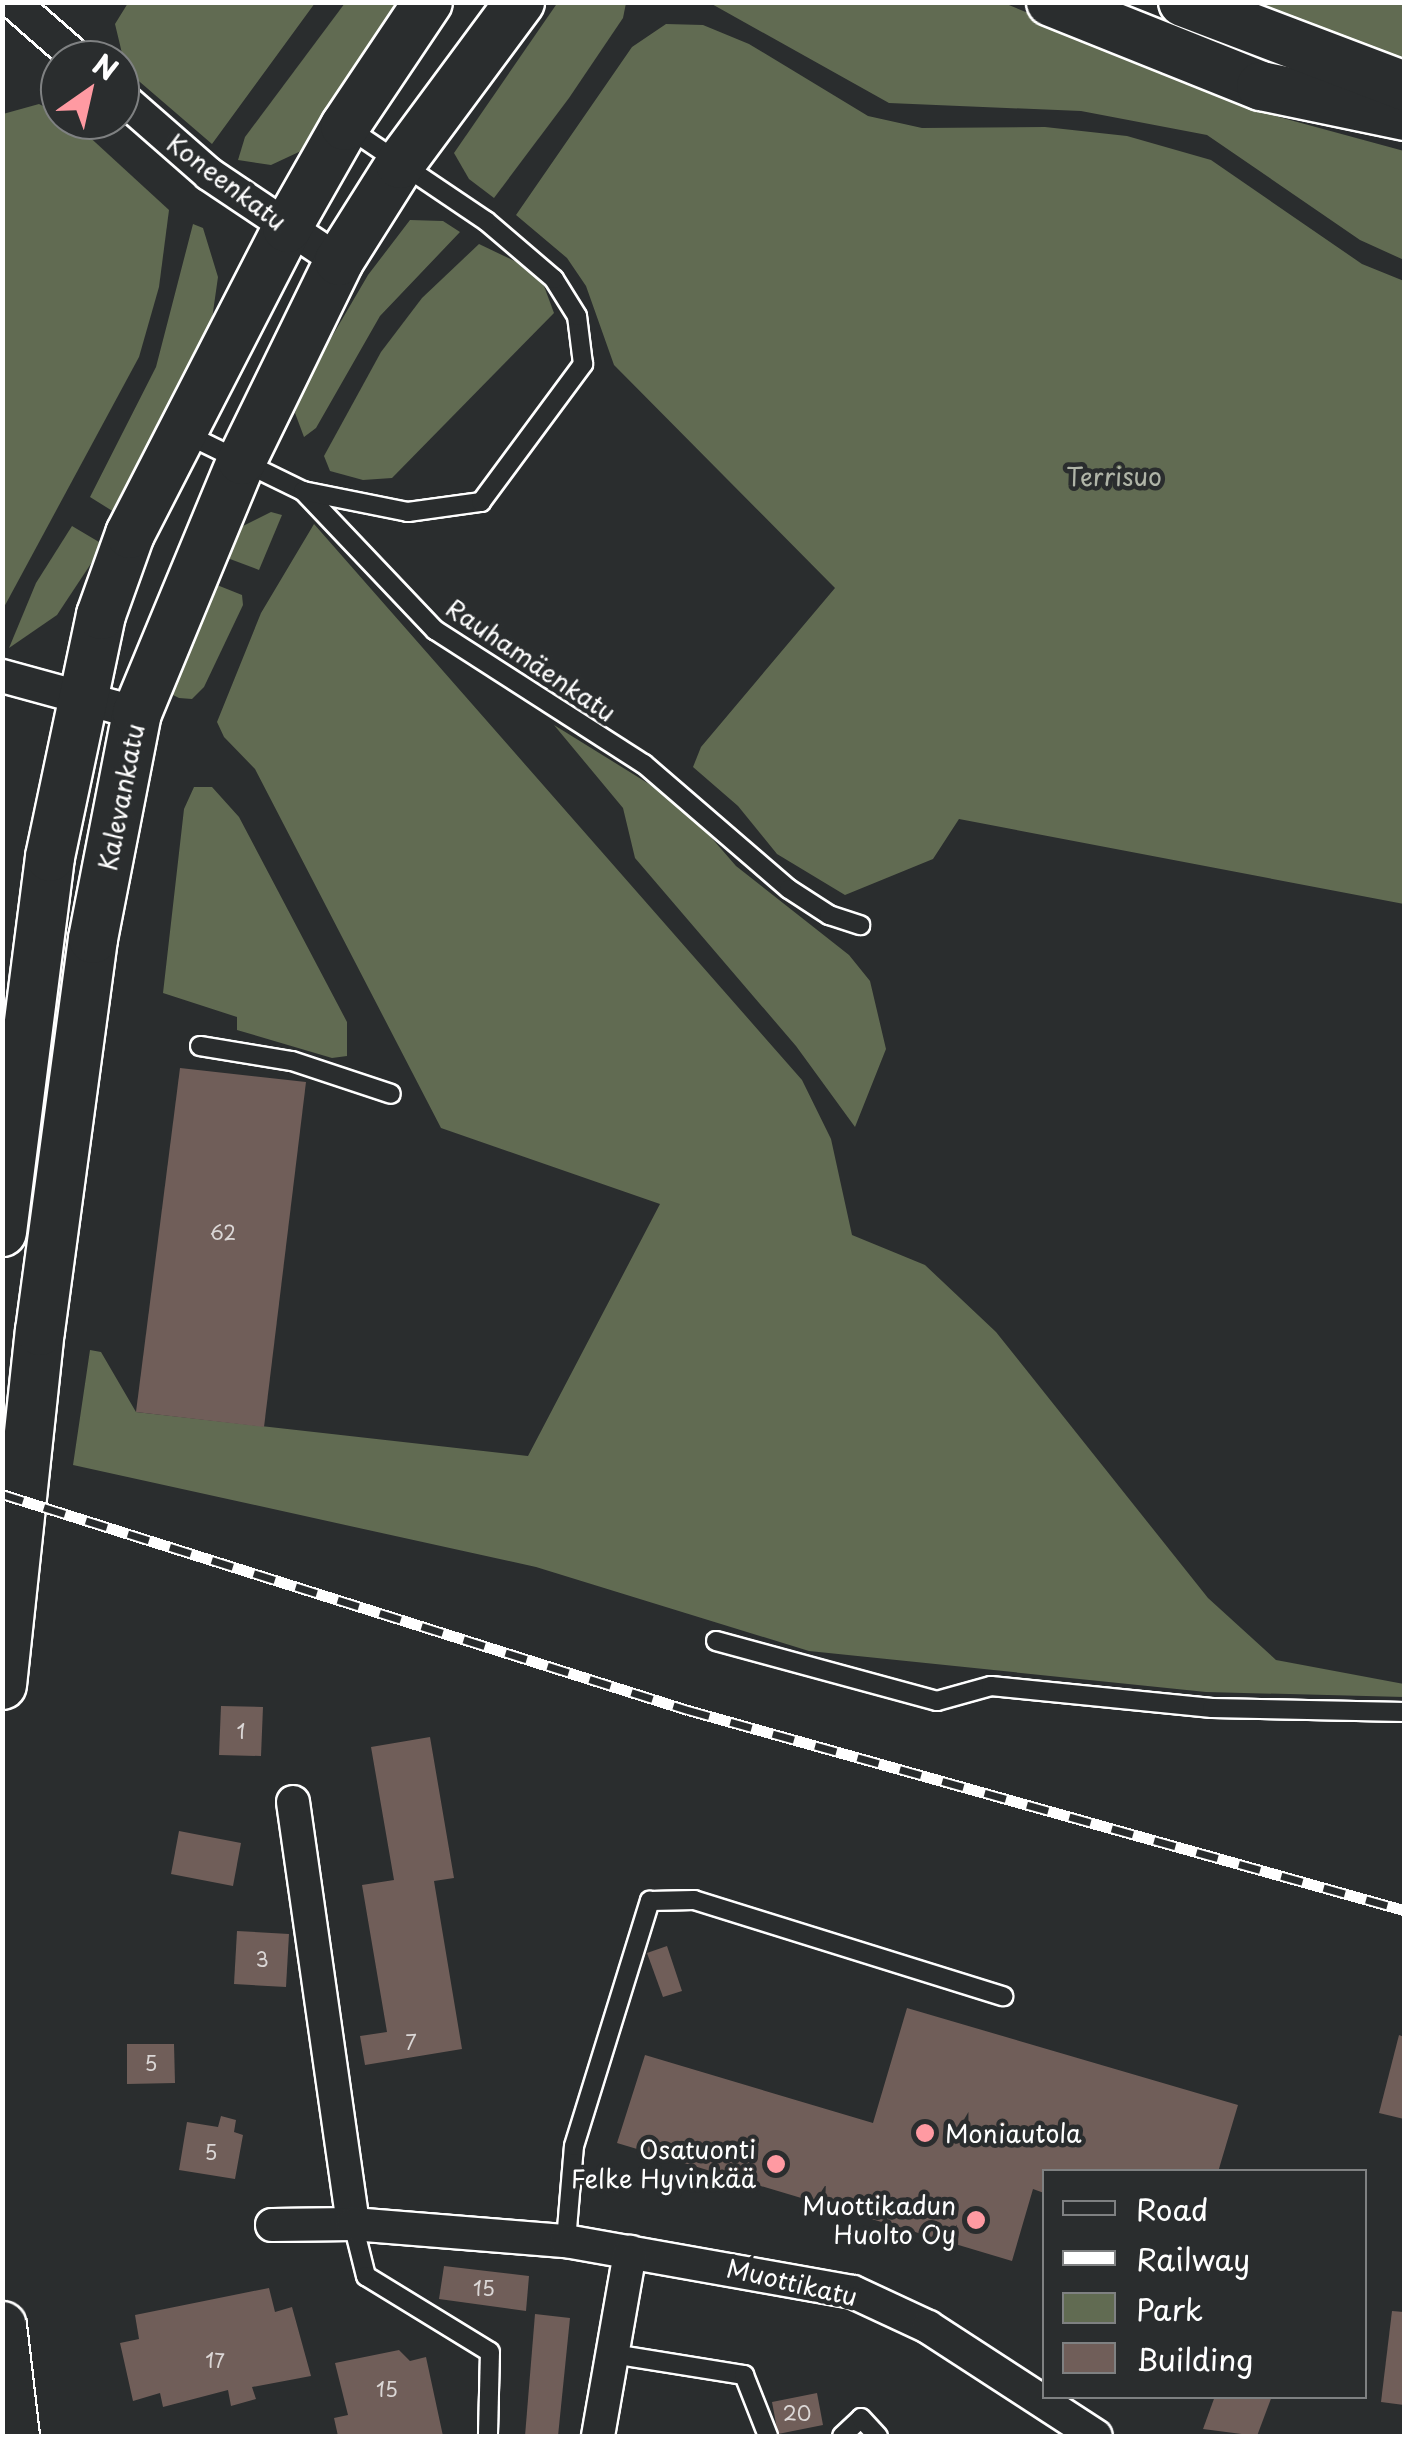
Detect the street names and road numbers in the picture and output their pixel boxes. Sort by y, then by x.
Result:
street label: Koneenkatu [162,128,292,236]
street label: Rauhamäenkatu [441,592,621,728]
street label: Kalevankatu [92,721,150,873]
street label: Muottikatu [724,2252,860,2312]

